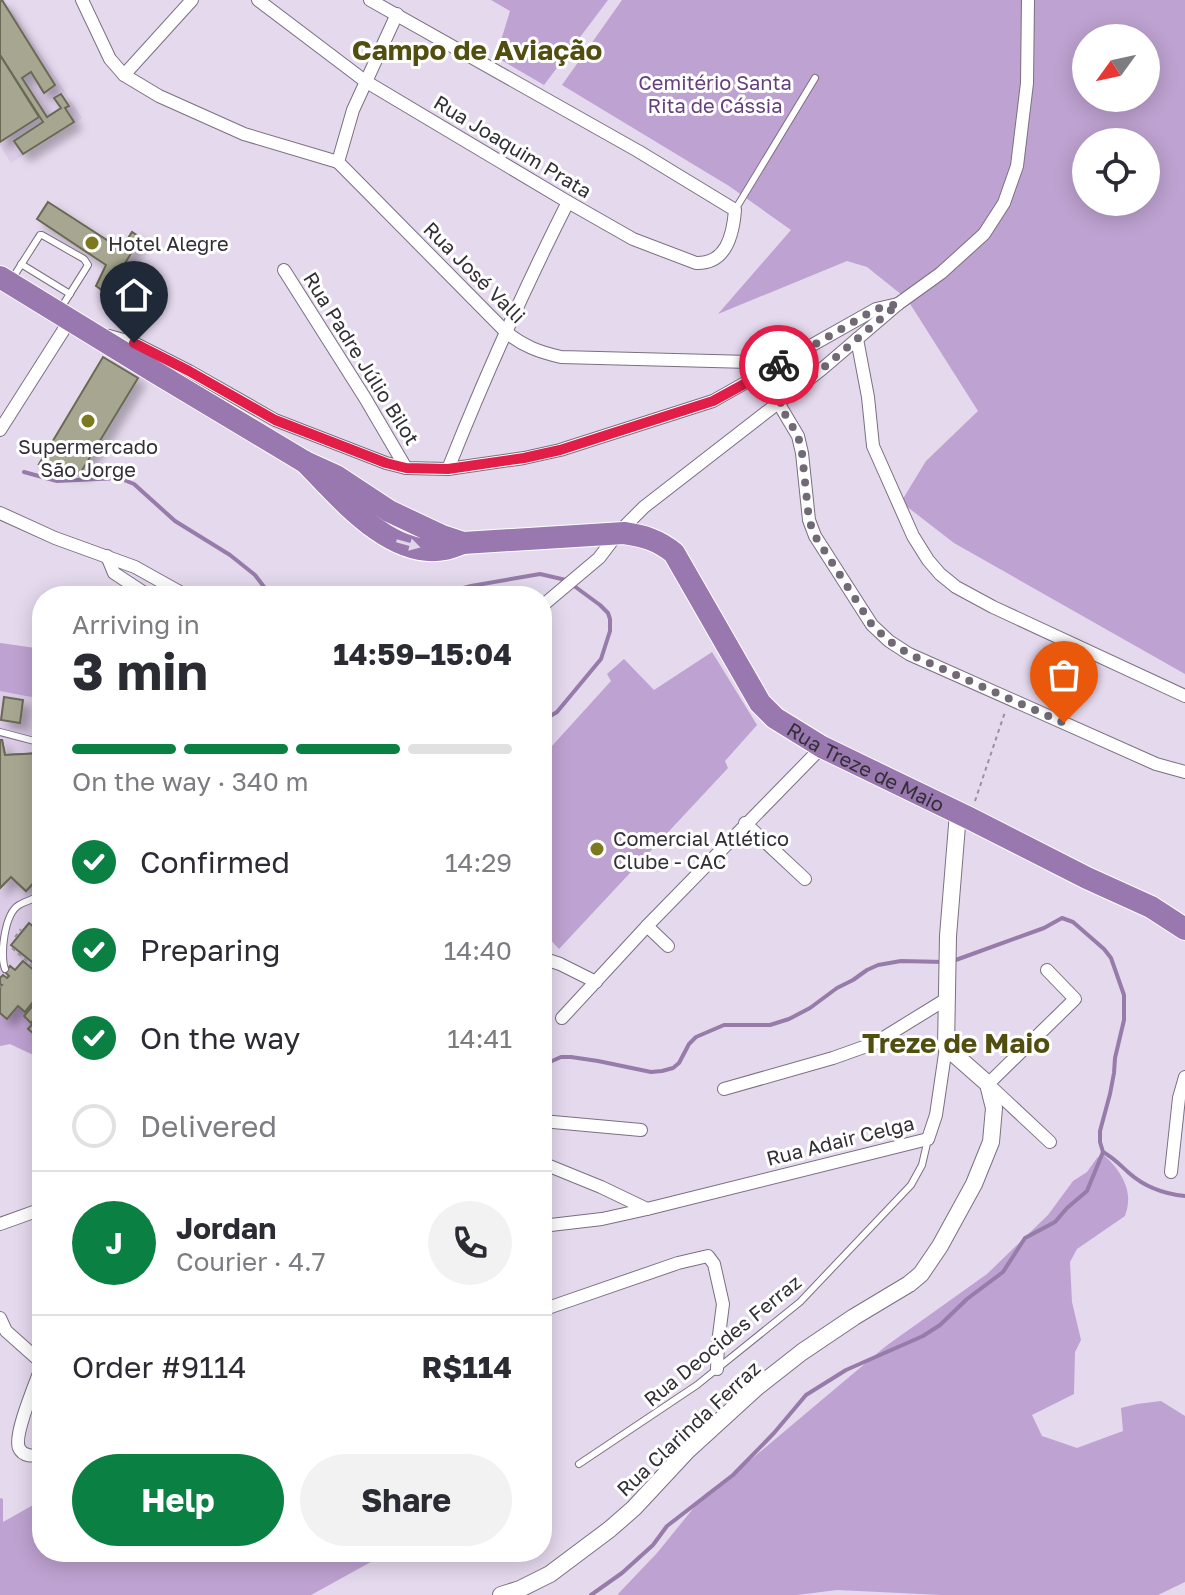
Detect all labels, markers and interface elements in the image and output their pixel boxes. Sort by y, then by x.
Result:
north arrow [1072,24,1160,112]
map controls [1072,24,1160,216]
district label: Campo de Aviação [352,33,602,66]
park label: Cemitério Santa Rita de Cássia [638,70,792,117]
street label: Rua Joaquim Prata [430,89,596,203]
button: locate [1072,128,1160,216]
street label: Rua José Valli [419,216,531,328]
place label: Hotel Alegre [108,231,229,255]
marker: Hotel Alegre [83,234,101,252]
pin [100,261,168,343]
street label: Rua Padre Júlio Bilot [299,267,425,449]
icon: home [112,273,156,317]
courier [739,325,819,405]
icon: bike [757,343,801,387]
marker: Supermercado São Jorge [79,412,97,430]
place label: Supermercado São Jorge [18,434,158,481]
one-way arrow [395,539,420,551]
text: Arriving in [72,609,200,640]
text: 14:59–15:04 [333,636,512,672]
text: 3 min [72,639,208,701]
pin [1030,641,1098,723]
icon: bag [1042,653,1086,697]
street label: Rua Treze de Maio [783,717,948,816]
text: On the way · 340 m [72,766,308,797]
place label: Comercial Atlético Clube - CAC [613,826,789,873]
icon: check [72,840,116,884]
marker: Comercial Atlético Clube - CAC [588,840,606,858]
text: Confirmed [140,844,290,880]
text: 14:29 [445,847,512,878]
icon: check [72,928,116,972]
text: Preparing [140,932,281,968]
text: 14:40 [444,935,512,966]
icon: check [72,1016,116,1060]
text: On the way [140,1020,300,1056]
text: 14:41 [447,1023,512,1054]
district label: Treze de Maio [862,1026,1050,1059]
text: Delivered [140,1108,277,1144]
street label: Rua Adair Celga [764,1110,916,1170]
button: phone [428,1201,512,1285]
text: Jordan [176,1210,276,1246]
text: J [105,1225,123,1261]
text: Courier · 4.7 [176,1246,326,1277]
street label: Rua Deocides Ferraz [639,1269,805,1411]
text: Order #9114 [72,1349,247,1385]
text: R$114 [421,1349,512,1385]
street label: Rua Clarinda Ferraz [611,1355,765,1501]
button: Help [72,1454,284,1546]
button: Share [300,1454,512,1546]

